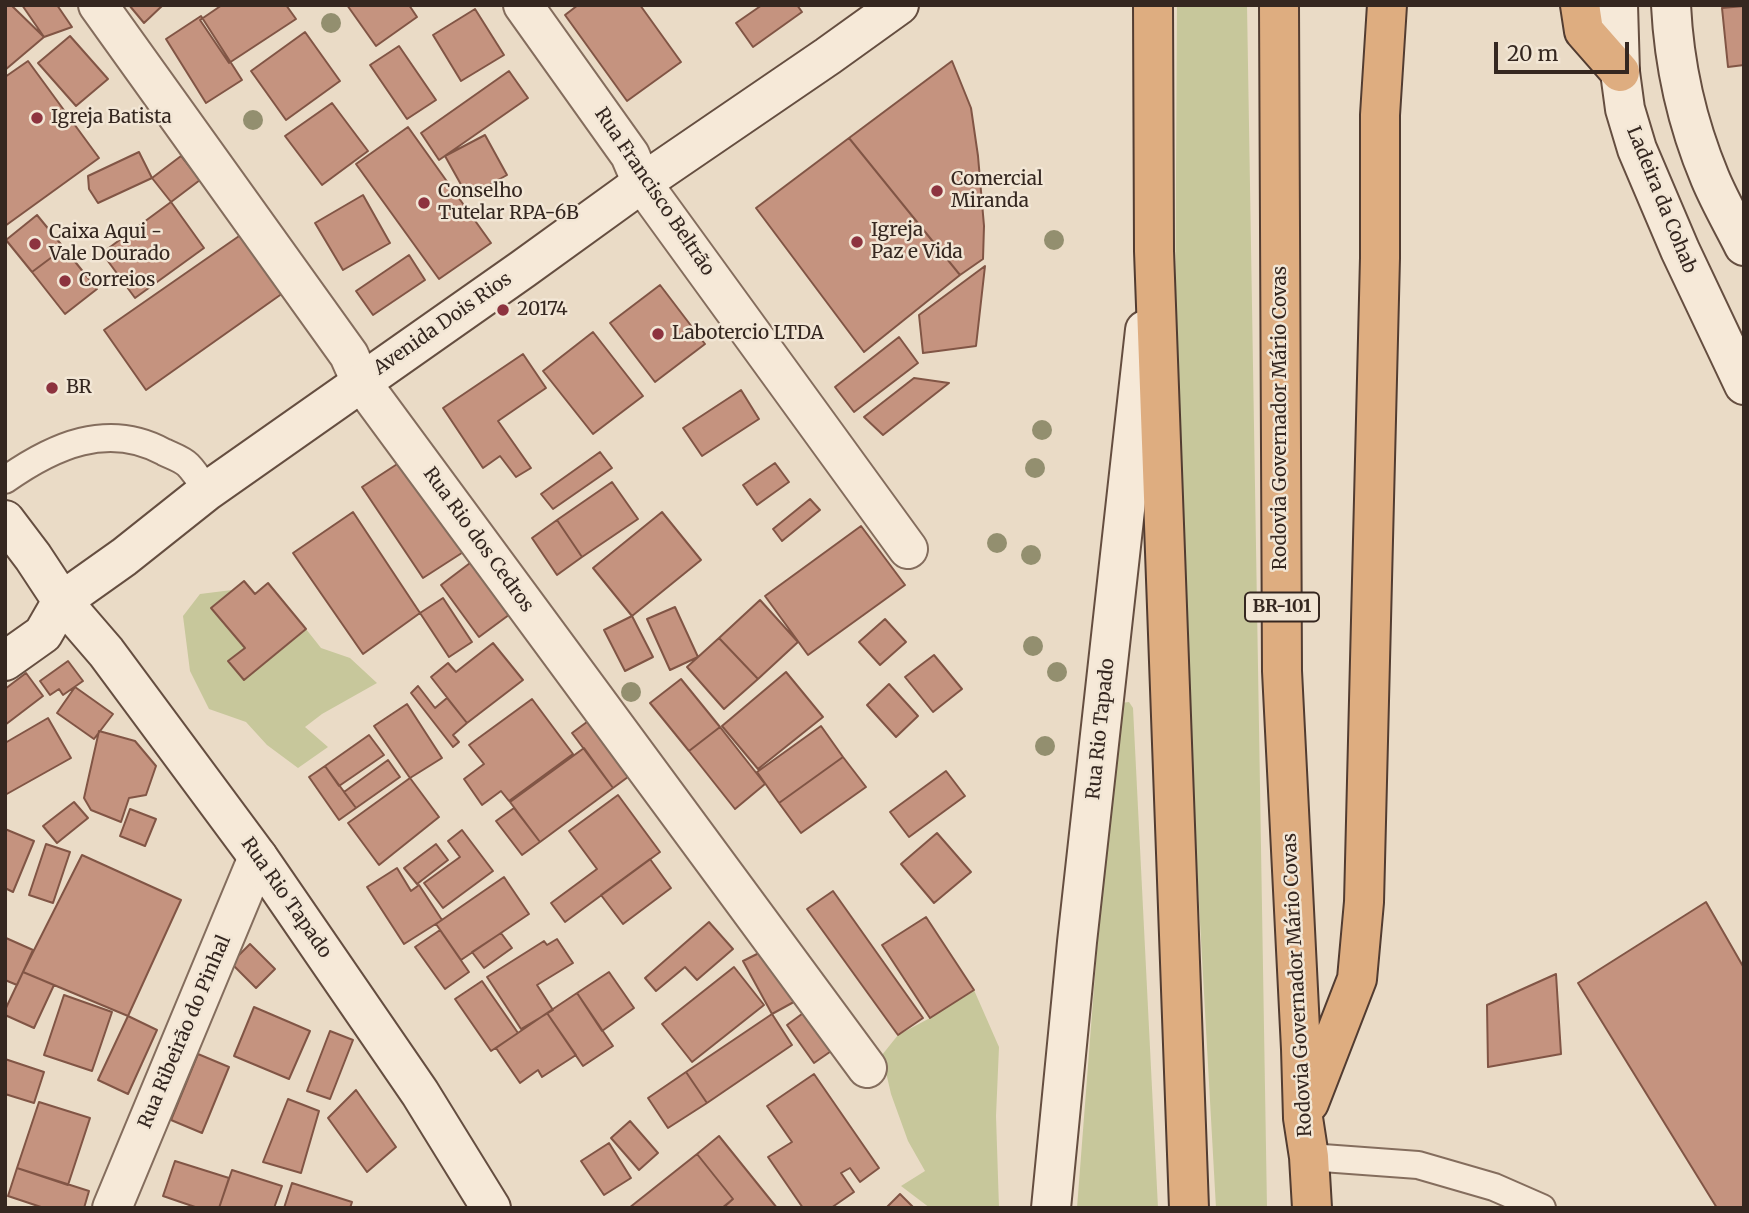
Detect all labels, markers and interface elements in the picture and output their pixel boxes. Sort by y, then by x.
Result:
scale bar [1497,28,1632,72]
text: 20 m [1507,40,1558,67]
street label: Rua Francisco Beltrão [589,104,719,280]
place label: Igreja Batista [51,107,172,129]
marker: Igreja Batista [29,110,45,126]
street label: Ladeira da Cohab [1621,123,1701,277]
place label: Comercial Miranda [951,169,1043,213]
place label: Conselho Tutelar RPA-6B [438,181,579,225]
marker: Comercial Miranda [929,183,945,199]
marker: Conselho Tutelar RPA-6B [416,195,432,211]
place label: Igreja Paz e Vida [871,220,963,264]
place label: Caixa Aqui - Vale Dourado [49,222,170,266]
marker: Igreja Paz e Vida [849,234,865,250]
marker: Caixa Aqui - Vale Dourado [27,236,43,252]
street label: Rodovia Governador Mário Covas [1270,266,1292,570]
street label: Avenida Dois Rios [370,268,516,380]
place label: Correios [79,270,155,292]
marker: Correios [57,273,73,289]
place label: 20174 [517,299,568,321]
marker: 20174 [495,302,511,318]
place label: Labotercio LTDA [672,323,824,345]
marker: Labotercio LTDA [650,326,666,342]
place label: BR [66,377,92,399]
marker: BR [44,380,60,396]
street label: Rua Rio dos Cedros [418,463,538,617]
road number: BR-101 [1245,592,1319,622]
street label: Rua Rio Tapado [1082,657,1120,801]
street label: Rodovia Governador Mário Covas [1279,832,1317,1138]
street label: Rua Rio Tapado [236,833,336,963]
street label: Rua Ribeirão do Pinhal [134,932,236,1132]

